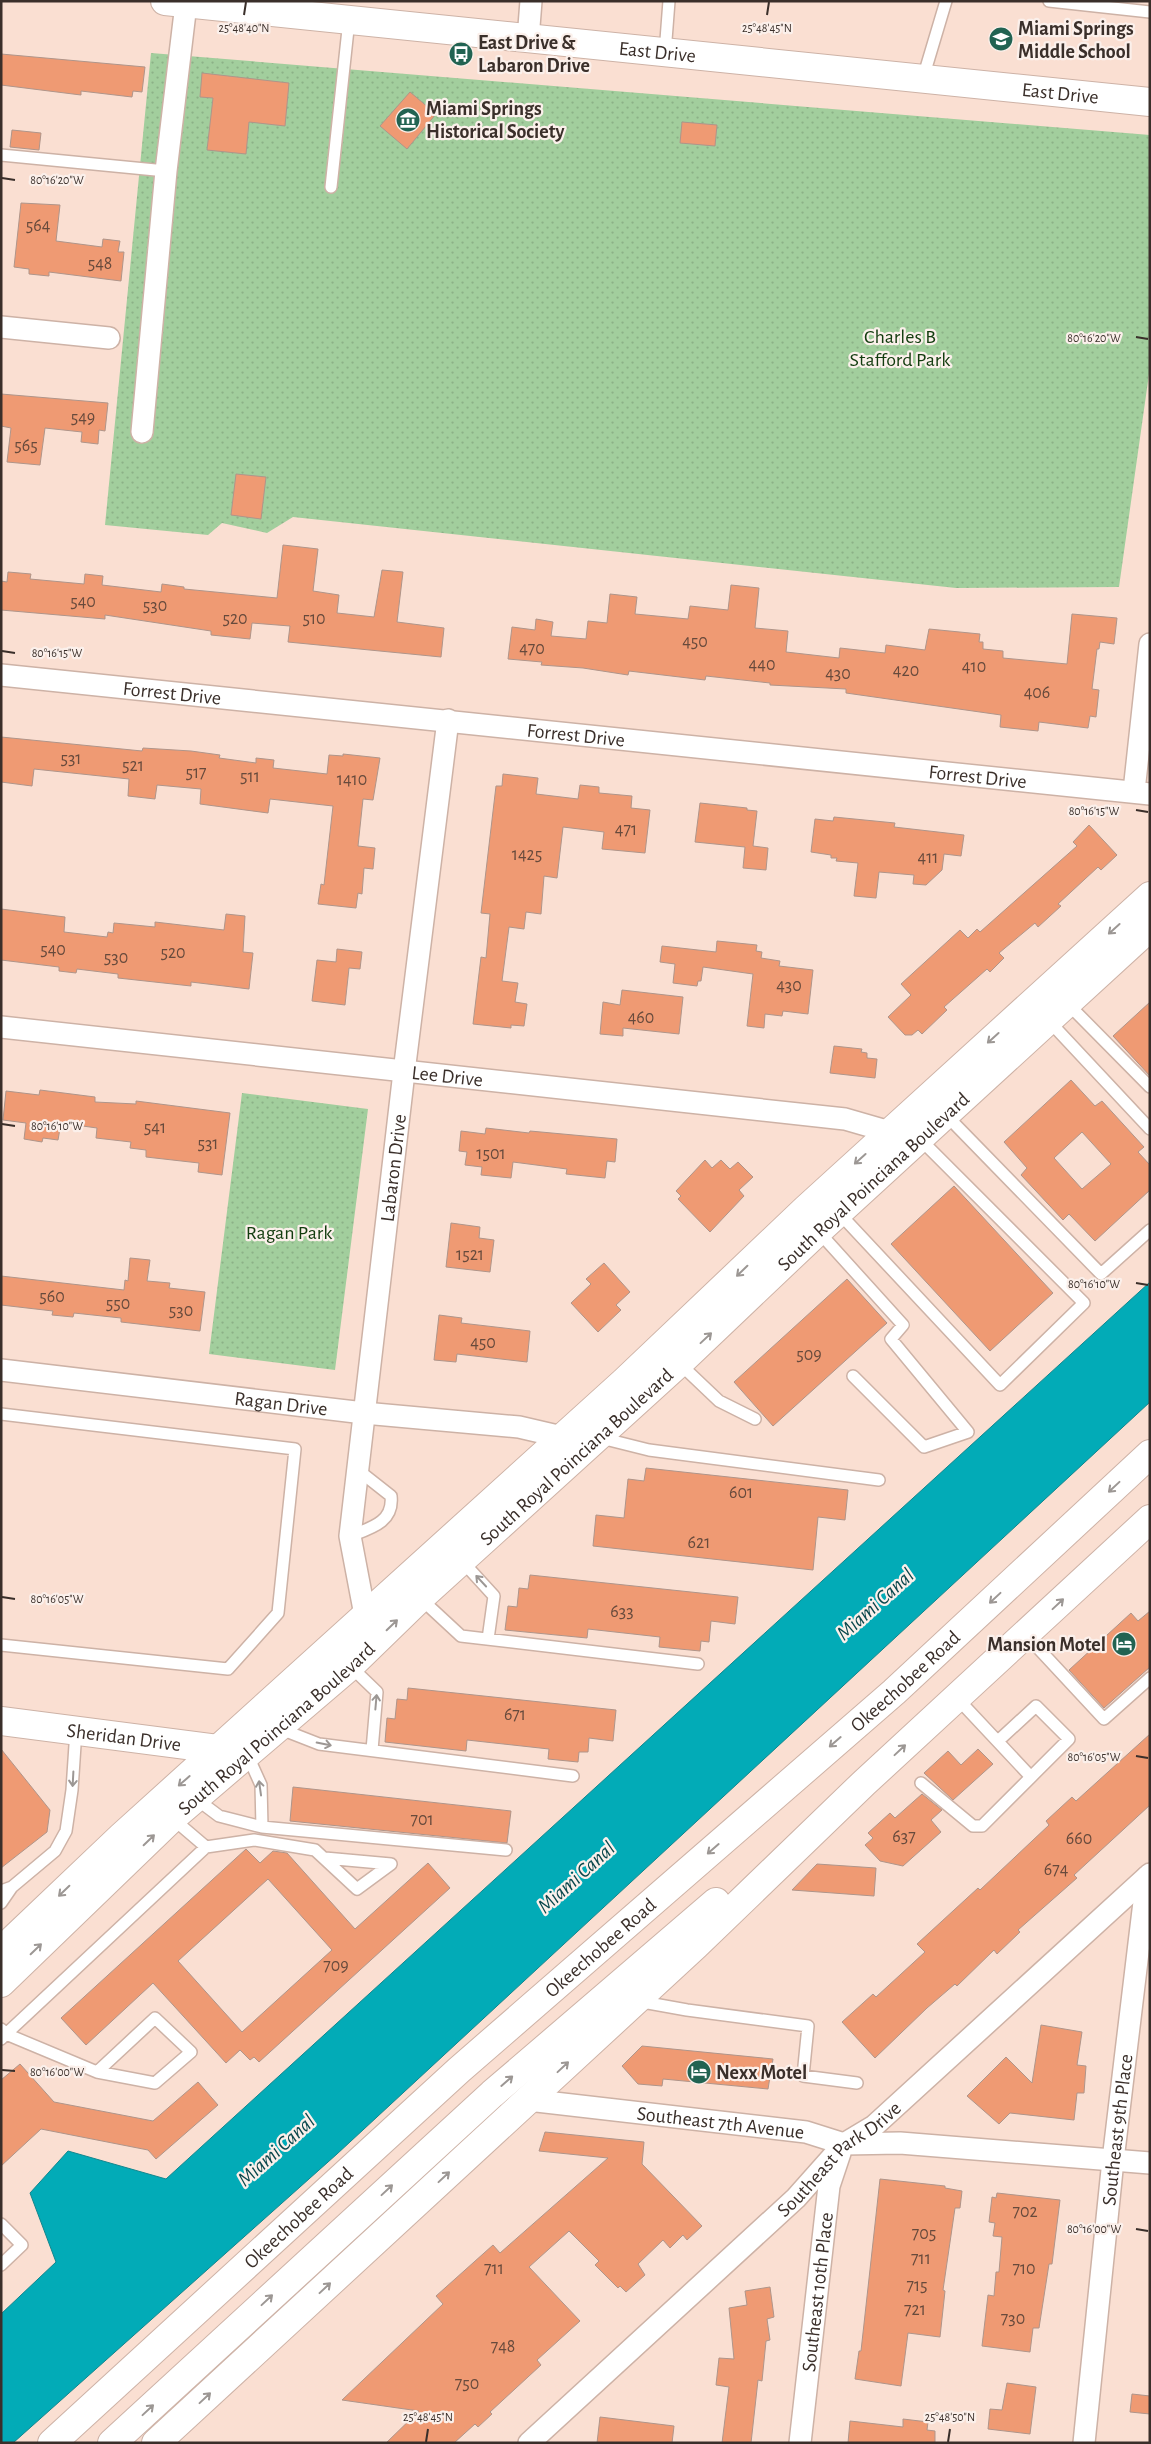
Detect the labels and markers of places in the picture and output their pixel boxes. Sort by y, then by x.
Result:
place label: Miami Springs Middle School [1018,19,1134,62]
school or university icon: Miami Springs Middle School [988,26,1014,52]
place label: East Drive & Labaron Drive [478,33,590,76]
bus stop icon: East Drive & Labaron Drive [448,41,474,67]
place label: Miami Springs Historical Society [426,99,564,142]
museum icon: Miami Springs Historical Society [395,107,421,133]
hotel icon: Mansion Motel [1111,1631,1137,1657]
place label: Mansion Motel [987,1635,1106,1655]
hotel icon: Nexx Motel [686,2059,712,2085]
place label: Nexx Motel [716,2063,807,2083]

